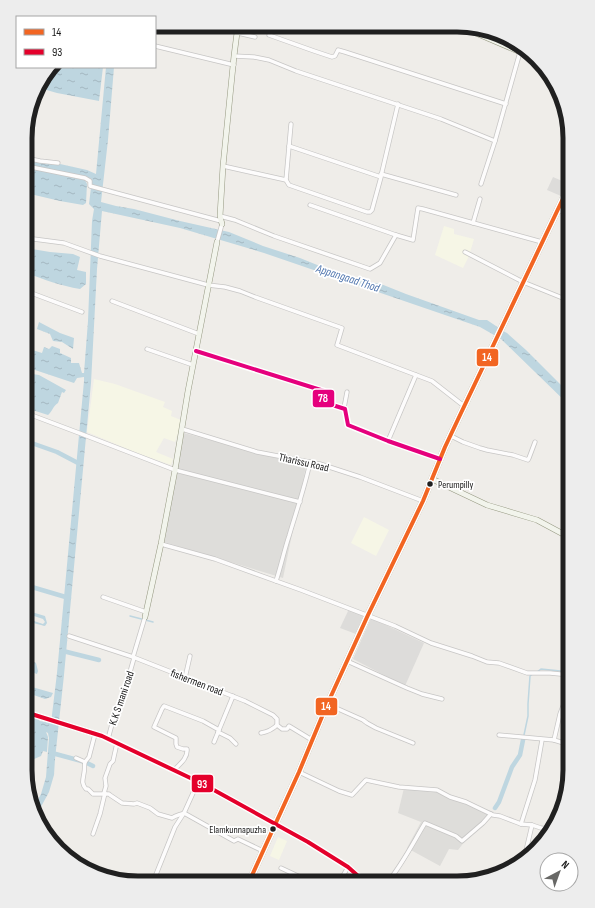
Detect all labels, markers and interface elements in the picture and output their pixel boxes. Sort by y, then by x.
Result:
legend [16,16,156,68]
text: 14 [52,25,61,40]
text: 93 [52,45,62,60]
water label: Appangaad Thod [313,261,382,296]
line badge: 14 [476,348,499,367]
text: 14 [482,351,492,364]
line badge: 78 [312,389,335,408]
text: 78 [318,392,328,405]
street label: Tharissu Road [278,450,331,475]
marker: Perumpilly [425,479,435,489]
place label: Perumpilly [438,479,473,491]
street label: fishermen road [169,666,225,699]
street label: K.K S mani road [106,669,137,727]
line badge: 14 [315,697,338,716]
text: 14 [321,700,331,713]
line badge: 93 [191,774,214,793]
text: 93 [197,778,207,791]
place label: Elamkunnapuzha [209,824,266,836]
marker: Elamkunnapuzha [268,824,278,834]
north arrow [539,852,579,892]
text: N [559,858,572,872]

